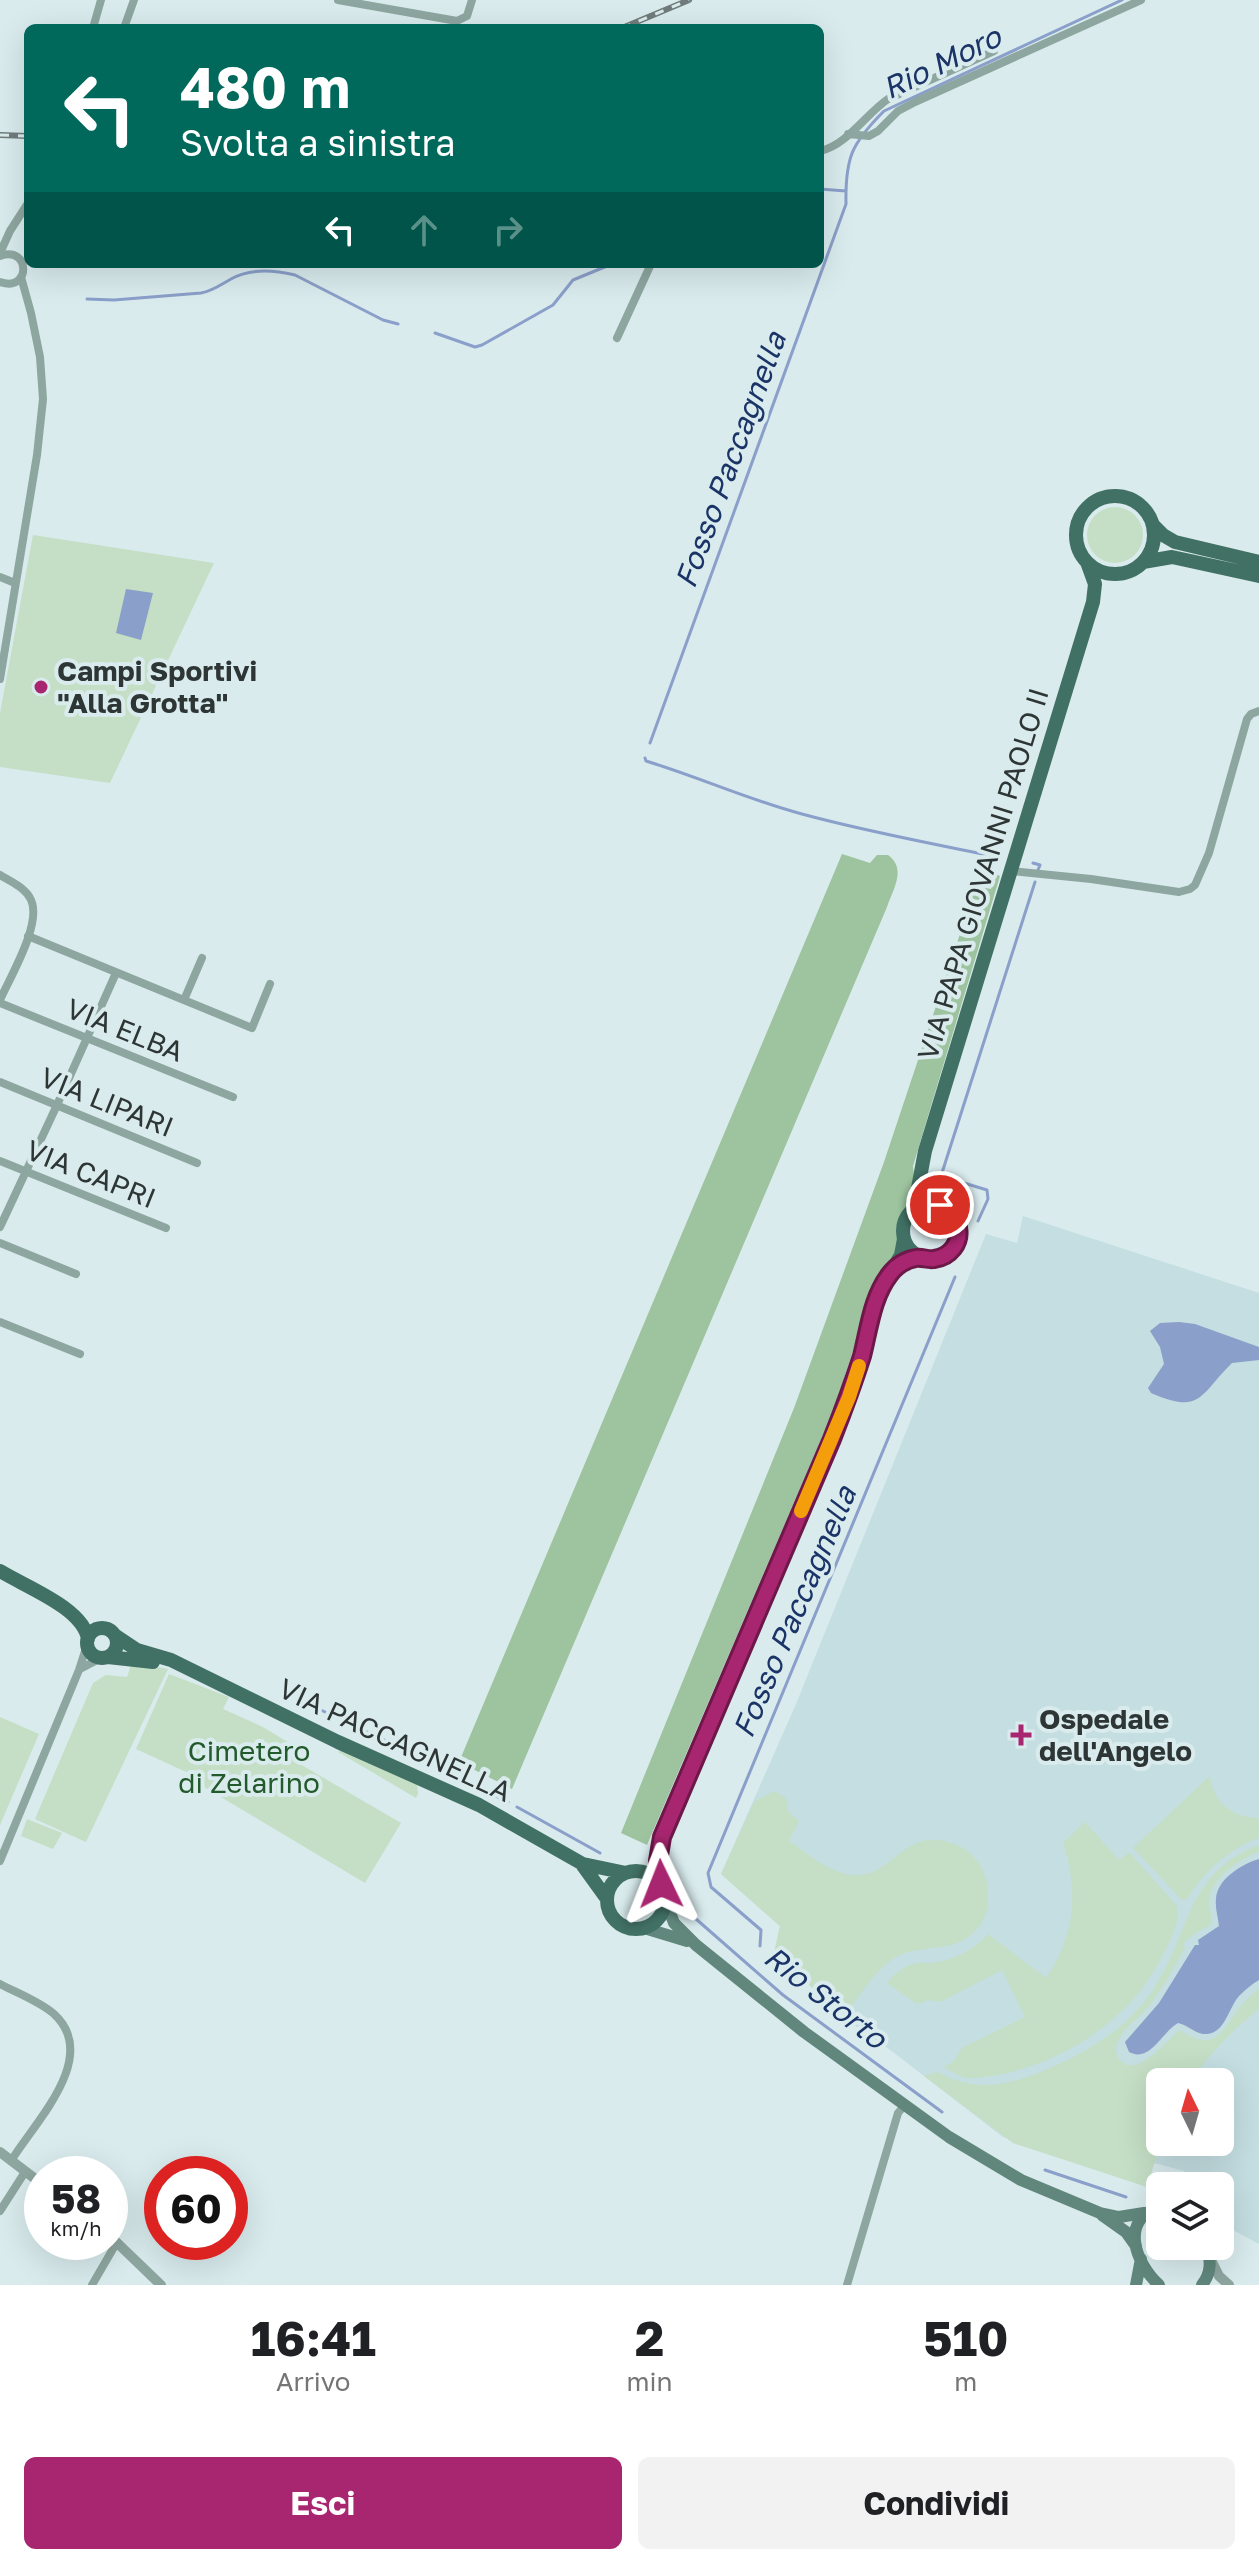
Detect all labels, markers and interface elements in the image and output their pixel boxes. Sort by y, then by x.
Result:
water label: Rio Moro [877,17,1008,106]
text: 480 m [180,53,350,120]
icon: left [48,56,152,160]
text: Svolta a sinistra [180,121,456,164]
icon: left [318,208,362,252]
icon: ahead [402,208,446,252]
icon: right [486,208,530,252]
water label: Fosso Paccagnella [667,326,793,592]
place label: Campi Sportivi "Alla Grotta" [57,654,257,719]
marker: Campi Sportivi "Alla Grotta" [32,678,50,696]
street label: VIA PAPA GIOVANNI PAOLO II [910,684,1055,1064]
street label: VIA ELBA [62,991,189,1068]
street label: VIA LIPARI [36,1060,179,1143]
street label: VIA CAPRI [22,1133,161,1214]
pin [906,1171,974,1239]
icon: arrive [918,1183,962,1227]
water label: Fosso Paccagnella [725,1480,864,1743]
street label: VIA PACCAGNELLA [274,1671,517,1808]
place label: Ospedale dell'Angelo [1039,1702,1192,1767]
marker: Ospedale dell'Angelo [1010,1724,1032,1746]
park label: Cimetero di Zelarino [178,1734,320,1799]
position arrow [619,1842,703,1926]
water label: Rio Storto [757,1938,895,2057]
north arrow [1146,2068,1234,2156]
map controls [1146,2068,1234,2260]
speed limit sign: 60 [144,2156,248,2260]
button: layers [1146,2172,1234,2260]
text: 58 [51,2174,101,2222]
text: km/h [51,2216,101,2240]
text: 16:41 [251,2309,376,2367]
text: 2 [635,2309,664,2367]
text: 510 [923,2309,1008,2367]
text: Arrivo [276,2366,350,2397]
text: min [627,2366,673,2397]
text: m [954,2366,977,2397]
button: Esci [24,2457,622,2549]
button: Condividi [638,2457,1235,2549]

